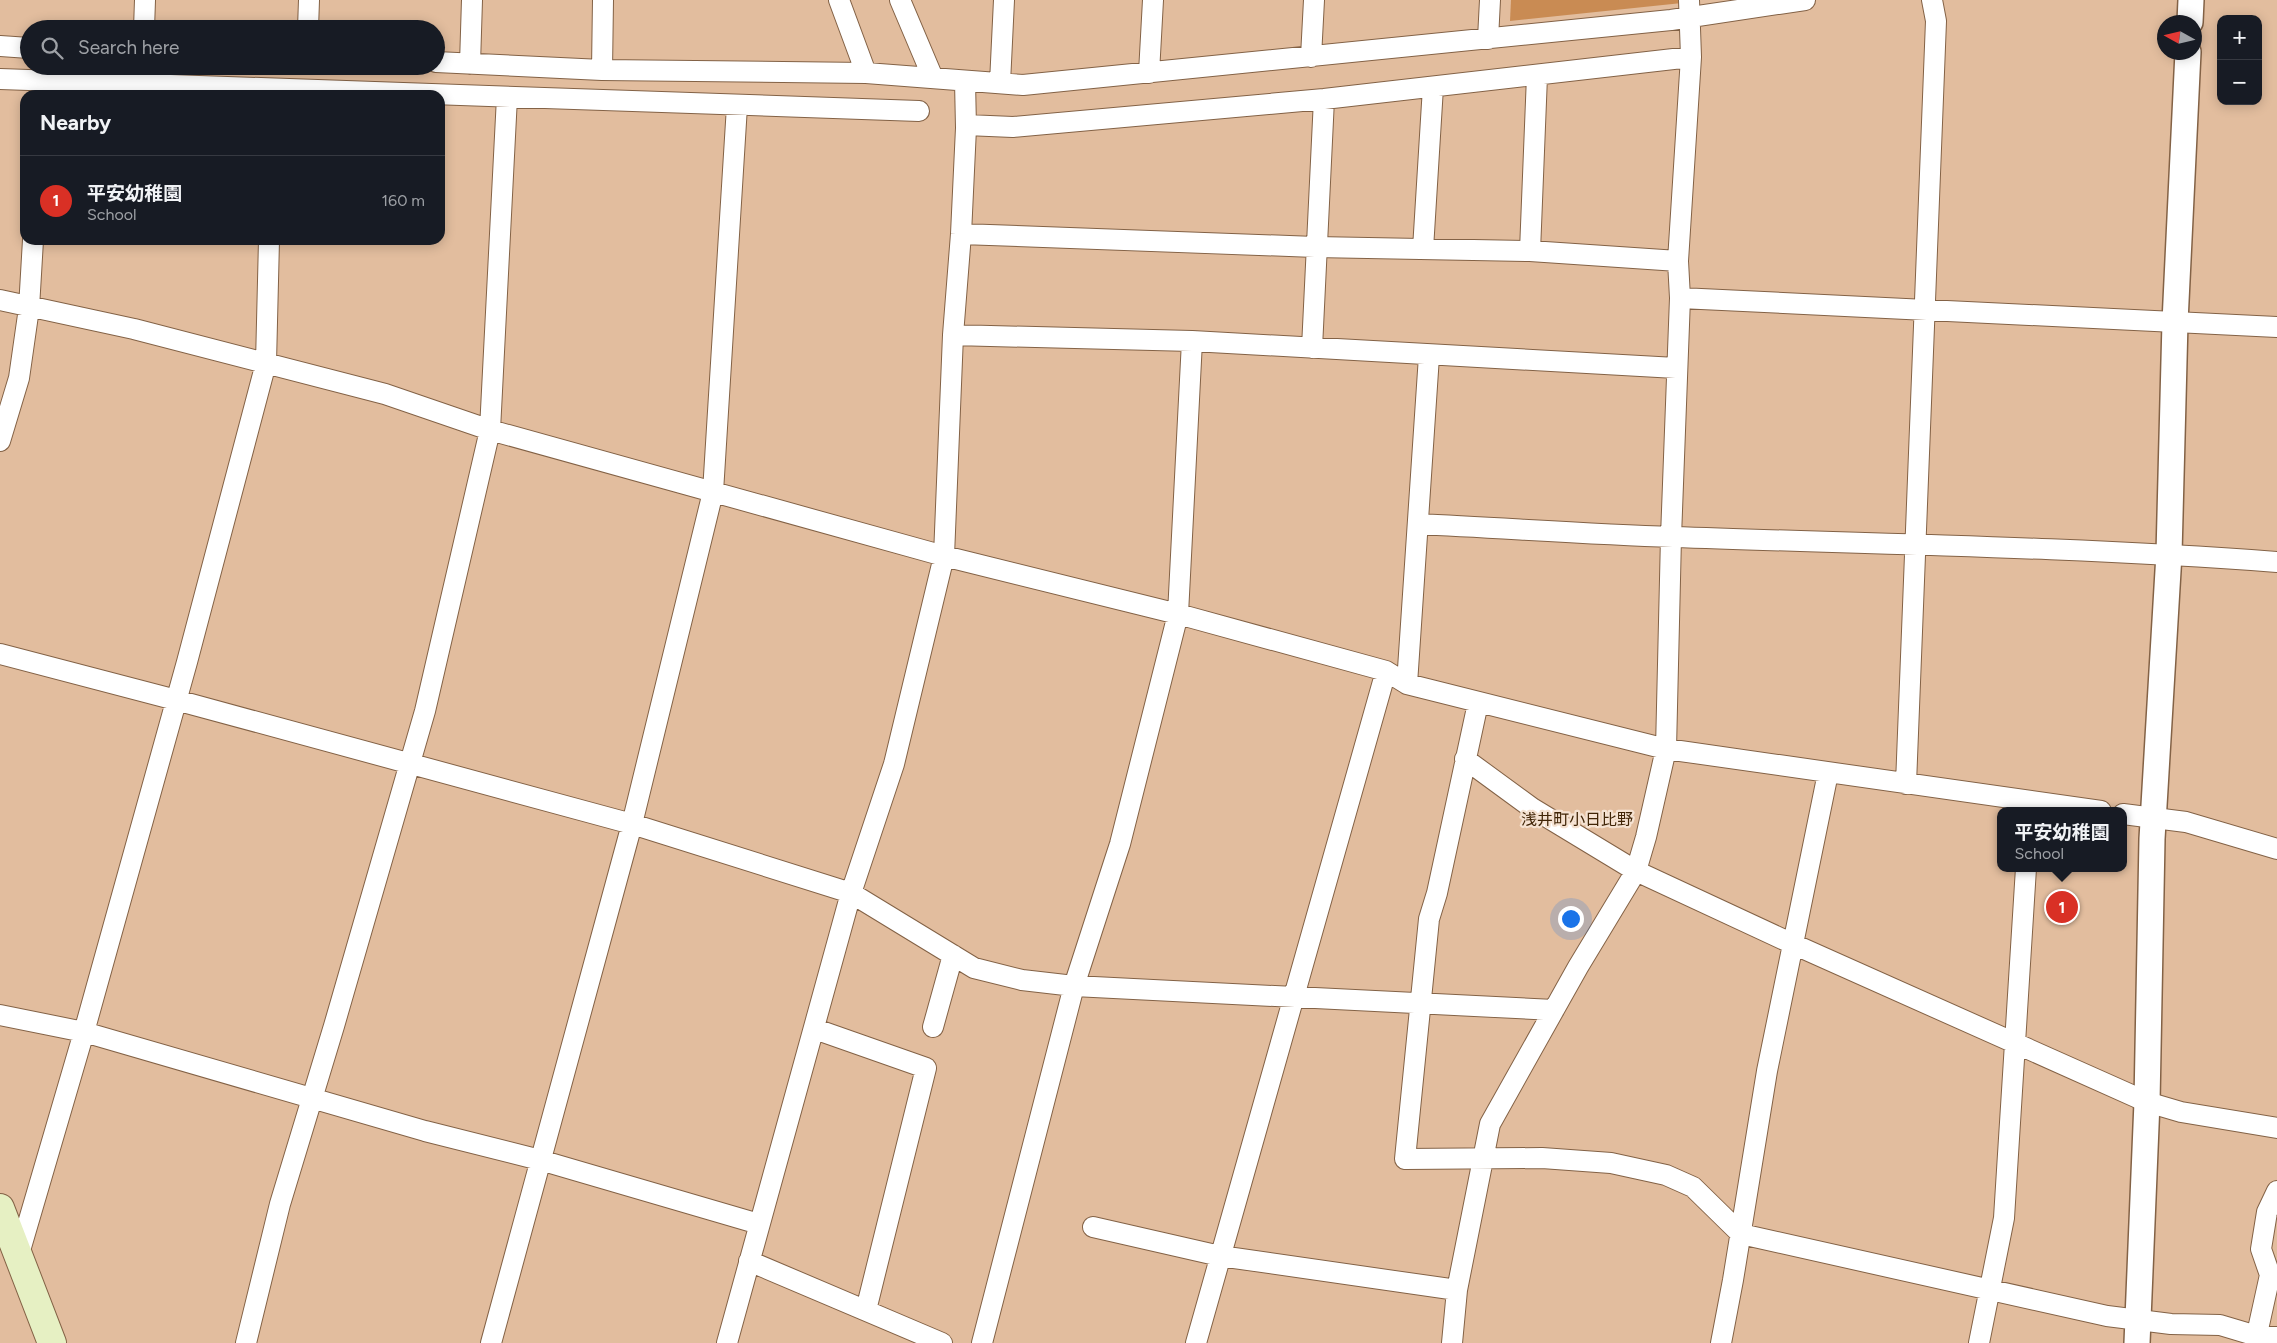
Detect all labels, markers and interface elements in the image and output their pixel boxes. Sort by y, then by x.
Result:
north arrow [2157,15,2202,60]
map controls [2217,15,2262,105]
button: + [2217,15,2262,60]
search box [20,20,445,75]
icon: search [38,34,66,62]
text: Search here [78,36,180,59]
button: − [2217,60,2262,105]
text: Nearby [40,110,111,135]
text: 平安幼稚園 [87,182,182,205]
text: 1 [53,191,59,210]
text: 160 m [382,191,425,210]
text: School [87,205,137,224]
popup [1997,807,2127,872]
district label: 浅井町小日比野 [1521,810,1633,829]
text: 平安幼稚園 [2014,821,2110,844]
text: School [2014,844,2064,863]
pin: 1 [2046,888,2078,926]
your location [1558,906,1584,932]

